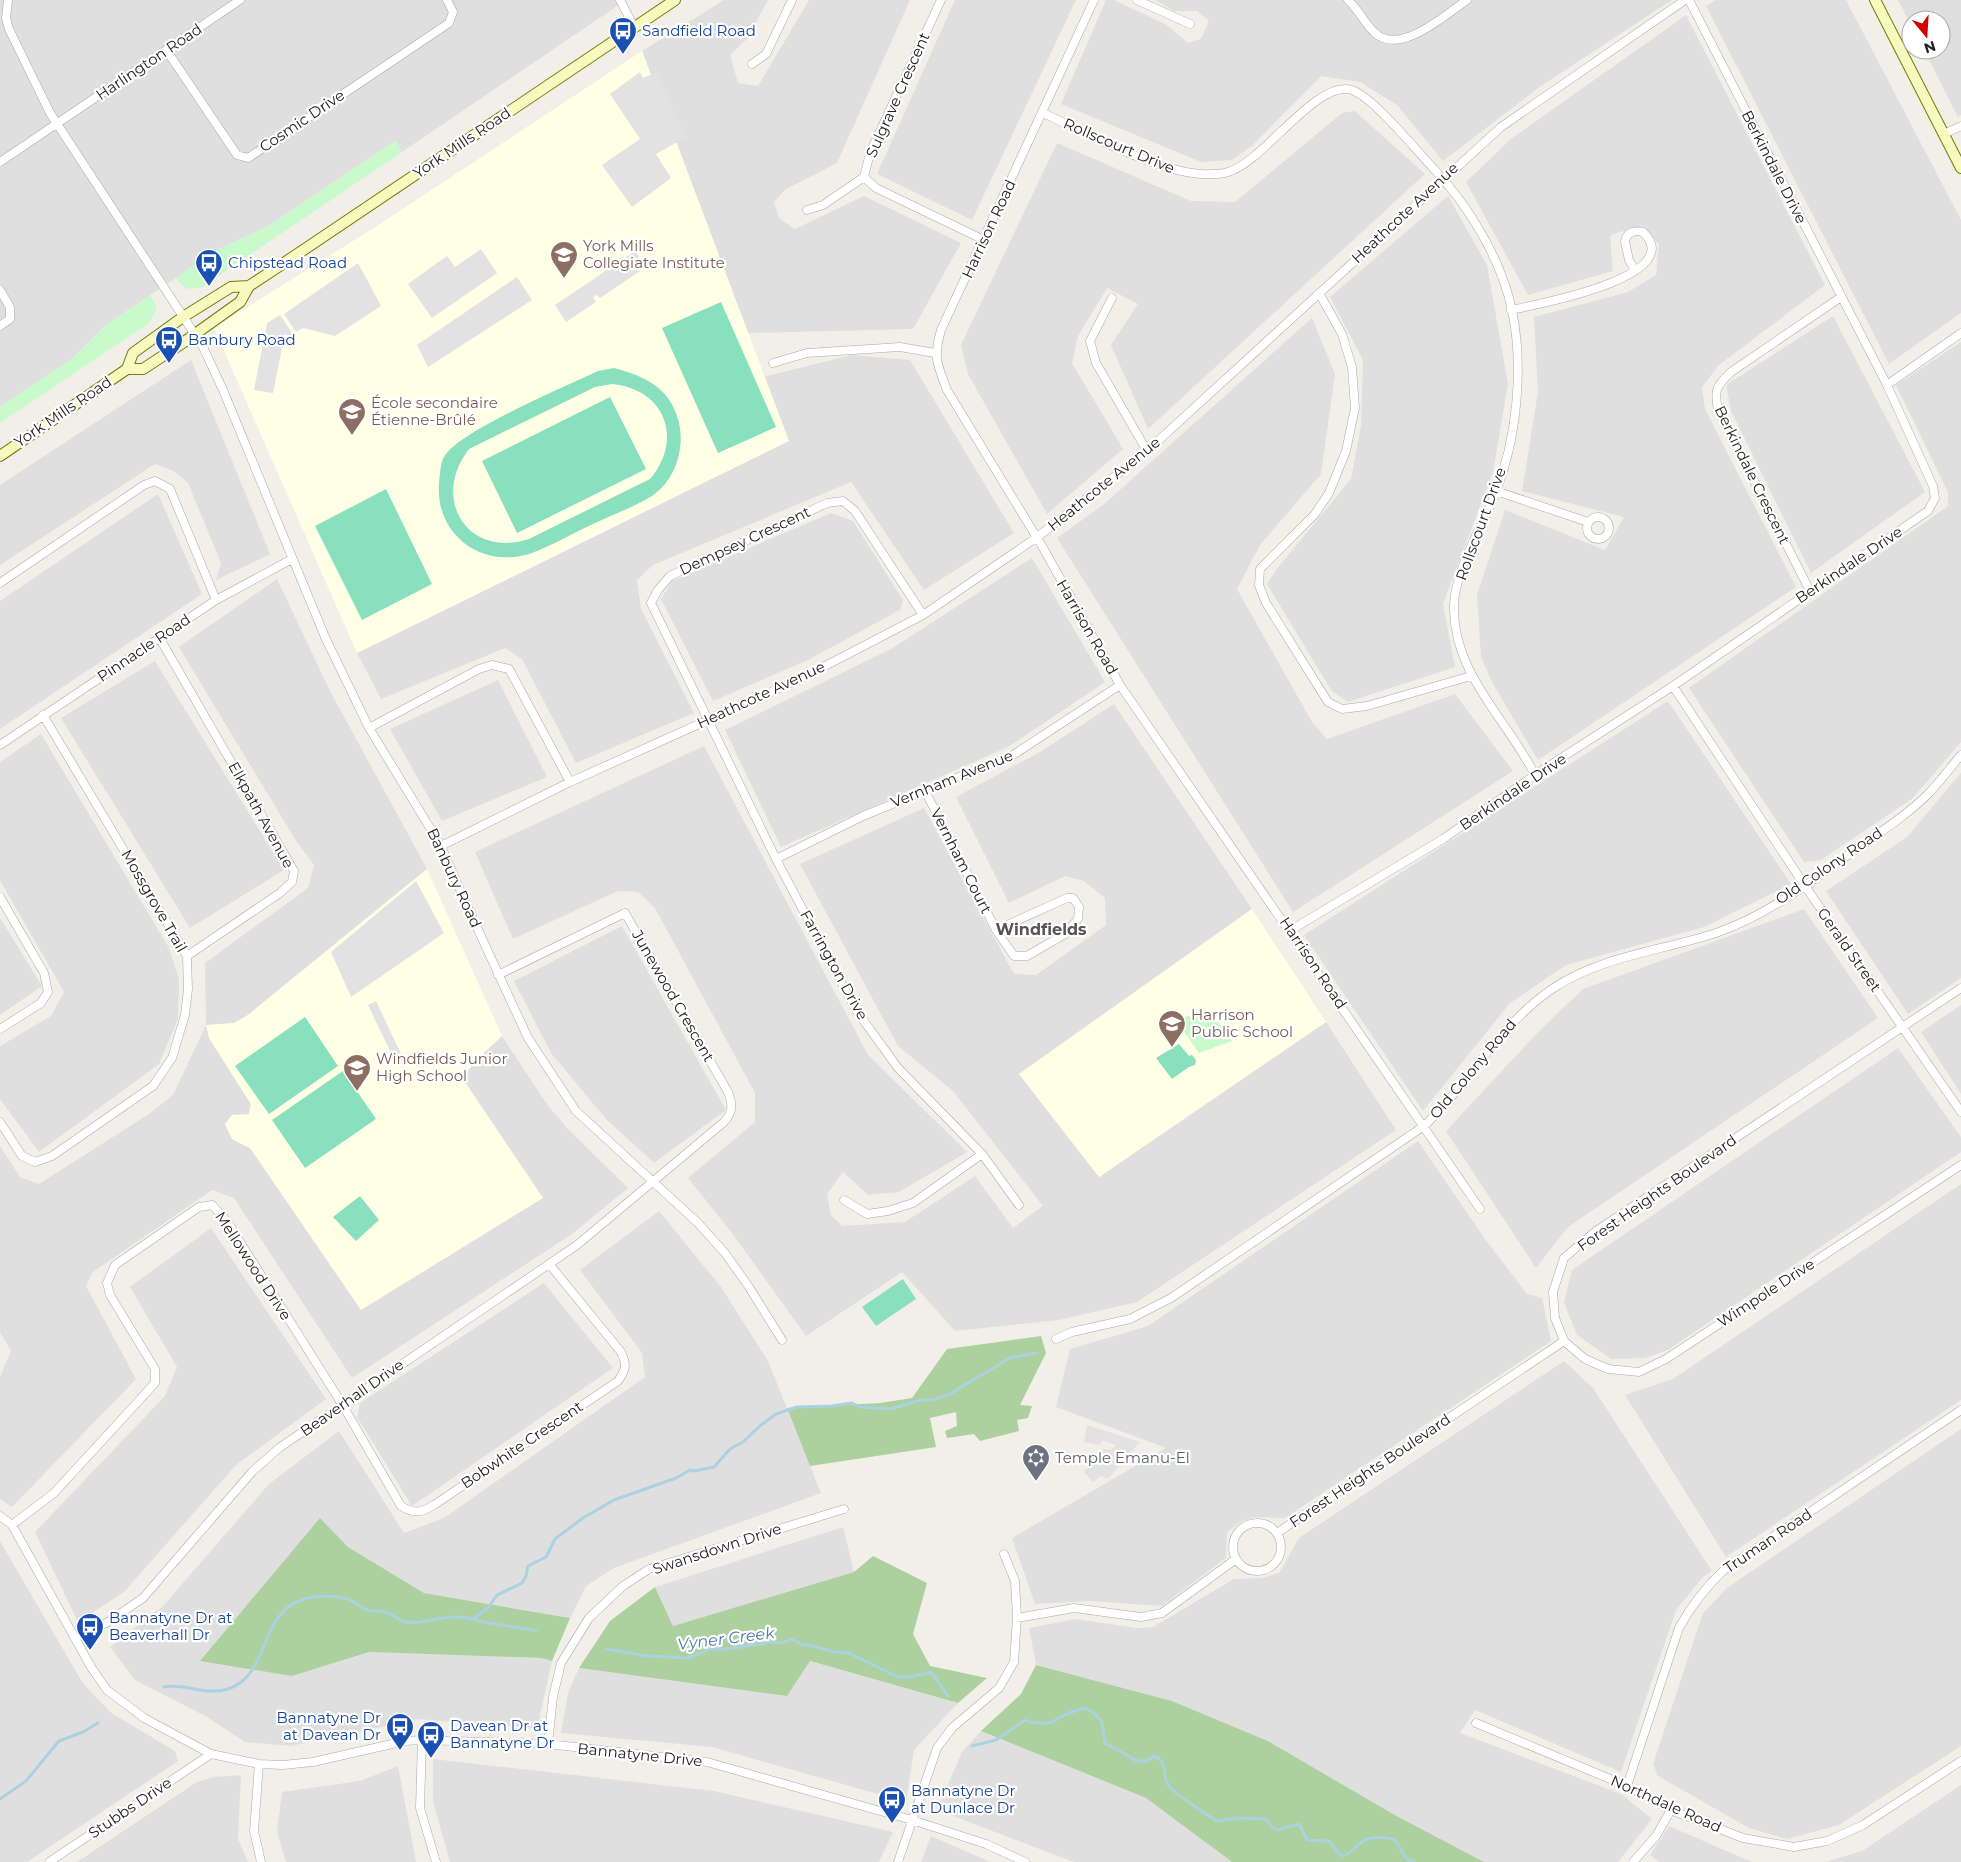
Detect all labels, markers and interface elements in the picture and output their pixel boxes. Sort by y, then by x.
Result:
north arrow [1901,10,1951,60]
bus stop icon: Sandfield Road [608,16,638,55]
street label: Harlington Road [92,19,205,104]
place label: Sandfield Road [642,21,756,40]
street label: Sulgrave Crescent [861,29,934,160]
text: N [1922,37,1938,58]
street label: Cosmic Drive [256,85,348,156]
street label: York Mills Road [409,103,514,182]
street label: Berkindale Drive [1738,107,1811,227]
street label: Rollscourt Drive [1061,114,1178,178]
street label: Heathcote Avenue [1347,158,1462,267]
street label: Harrison Road [957,176,1020,281]
place label: York Mills Collegiate Institute [583,236,725,272]
school or university icon: York Mills Collegiate Institute [549,240,579,279]
bus stop icon: Chipstead Road [194,248,224,287]
place label: Chipstead Road [228,253,347,272]
bus stop icon: Banbury Road [154,325,184,364]
place label: Banbury Road [188,330,296,349]
street label: York Mills Road [10,372,115,451]
place label: École secondaire Étienne-Brûlé [371,393,498,429]
school or university icon: École secondaire Étienne-Brûlé [337,397,367,436]
street label: Berkindale Crescent [1711,402,1794,547]
street label: Heathcote Avenue [1044,432,1164,535]
street label: Rollscourt Drive [1451,465,1510,583]
street label: Dempsey Crescent [676,502,813,579]
street label: Berkindale Drive [1792,522,1906,607]
street label: Harrison Road [1052,576,1122,678]
street label: Pinnacle Road [93,609,194,686]
street label: Heathcote Avenue [694,657,828,733]
street label: Vernham Avenue [888,745,1016,812]
street label: Berkindale Drive [1456,749,1570,834]
street label: Elkpath Avenue [224,758,299,871]
street label: Vernham Court [927,805,996,917]
street label: Old Colony Road [1772,823,1886,908]
street label: Banbury Road [423,825,486,931]
street label: Mossgrove Trail [117,846,191,955]
street label: Gerald Street [1813,904,1885,995]
street label: Farrington Drive [796,906,873,1023]
street label: Harrison Road [1276,913,1351,1012]
district label: Windfields [995,920,1087,939]
street label: Junewood Crescent [627,926,719,1065]
place label: Harrison Public School [1191,1005,1293,1041]
school or university icon: Harrison Public School [1157,1009,1187,1048]
street label: Old Colony Road [1425,1015,1520,1123]
place label: Windfields Junior High School [376,1049,507,1085]
school or university icon: Windfields Junior High School [342,1053,372,1092]
street label: Forest Heights Boulevard [1573,1130,1740,1255]
street label: Mellowood Drive [211,1208,296,1324]
street label: Wimpole Drive [1713,1254,1818,1331]
street label: Beaverhall Drive [296,1355,407,1440]
street label: Bobwhite Crescent [457,1397,586,1492]
street label: Forest Heights Boulevard [1286,1409,1454,1532]
synagogue icon: Temple Emanu-El [1021,1443,1051,1482]
place label: Temple Emanu-El [1055,1448,1190,1467]
street label: Truman Road [1720,1504,1816,1577]
street label: Swansdown Drive [650,1519,784,1578]
place label: Bannatyne Dr at Beaverhall Dr [109,1608,232,1644]
bus stop icon: Bannatyne Dr at Beaverhall Dr [75,1612,105,1651]
water label: Vyner Creek [677,1623,777,1654]
place label: Bannatyne Dr at Davean Dr [276,1708,381,1744]
bus stop icon: Bannatyne Dr at Davean Dr [385,1712,415,1751]
place label: Davean Dr at Bannatyne Dr [450,1716,555,1752]
bus stop icon: Davean Dr at Bannatyne Dr [416,1720,446,1759]
street label: Bannatyne Drive [577,1739,703,1771]
street label: Northdale Road [1608,1771,1725,1836]
street label: Stubbs Drive [84,1773,175,1842]
place label: Bannatyne Dr at Dunlace Dr [911,1781,1016,1817]
bus stop icon: Bannatyne Dr at Dunlace Dr [877,1785,907,1824]

